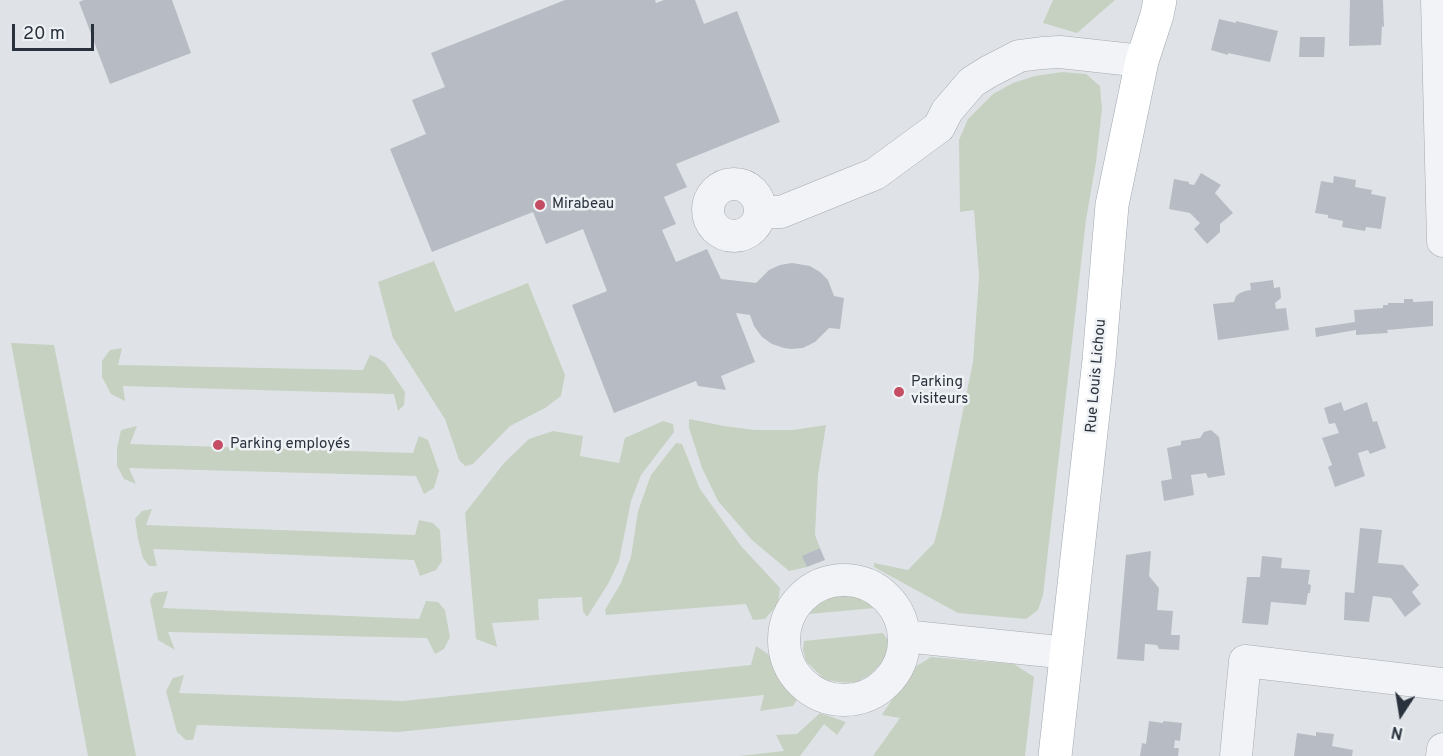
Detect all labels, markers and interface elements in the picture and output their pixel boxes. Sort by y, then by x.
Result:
scale bar [15,12,98,50]
text: 20 m [23,23,65,46]
place label: Mirabeau [552,196,614,214]
marker: Mirabeau [533,198,547,212]
street label: Rue Louis Lichou [1083,318,1111,434]
place label: Parking visiteurs [911,374,968,409]
marker: Parking visiteurs [892,385,906,399]
place label: Parking employés [230,436,350,454]
marker: Parking employés [211,438,225,452]
north arrow [1371,684,1431,744]
text: N [1390,721,1405,743]

